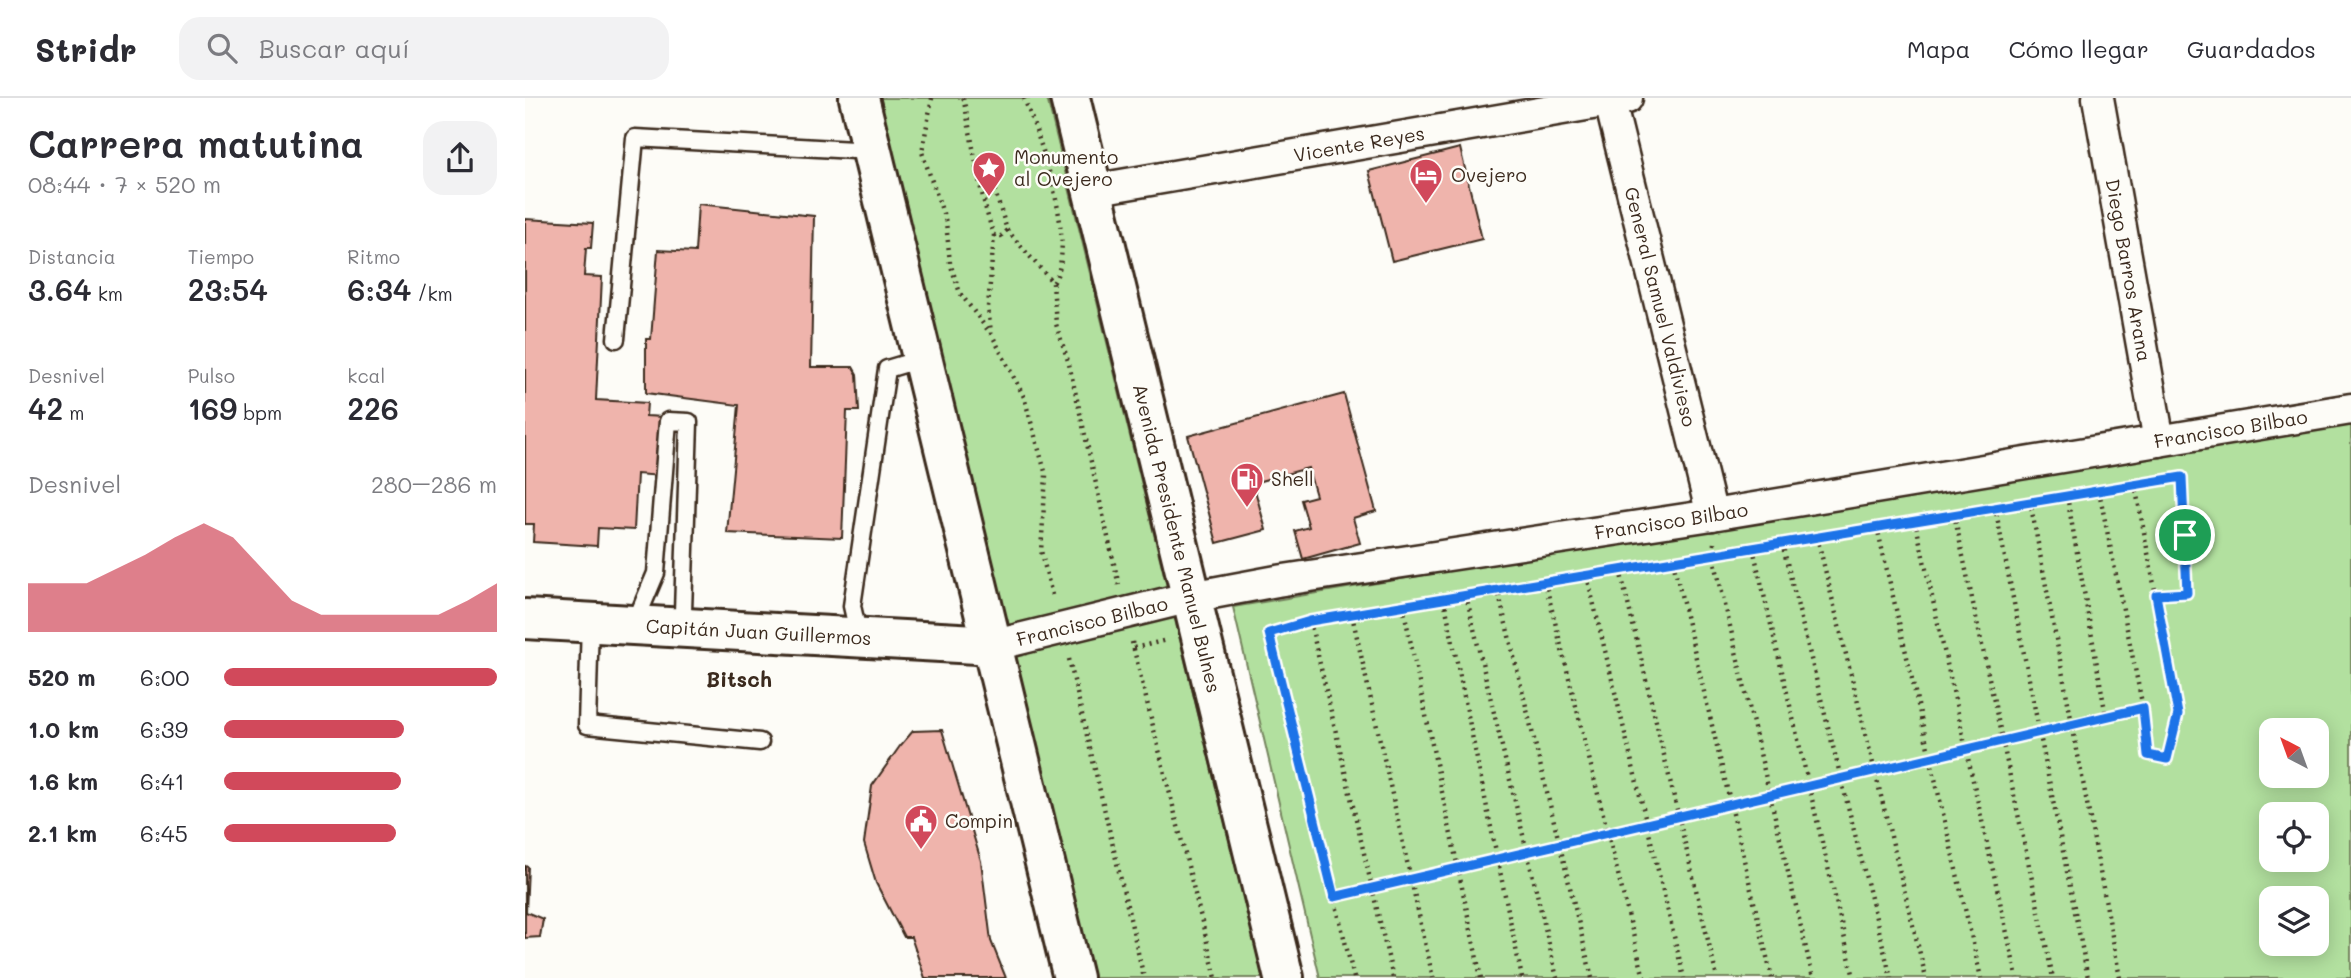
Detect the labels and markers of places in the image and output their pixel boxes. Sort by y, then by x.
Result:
place label: Monumento al Ovejero [1014,144,1118,191]
place icon: Monumento al Ovejero [970,149,1008,198]
hotel icon: Ovejero [1407,156,1445,205]
place label: Ovejero [1451,162,1527,187]
fuel station icon: Shell [1228,460,1266,509]
place label: Shell [1271,466,1314,491]
pin [2155,505,2215,565]
public building icon: Compin [902,802,940,851]
place label: Compin [945,808,1013,833]

